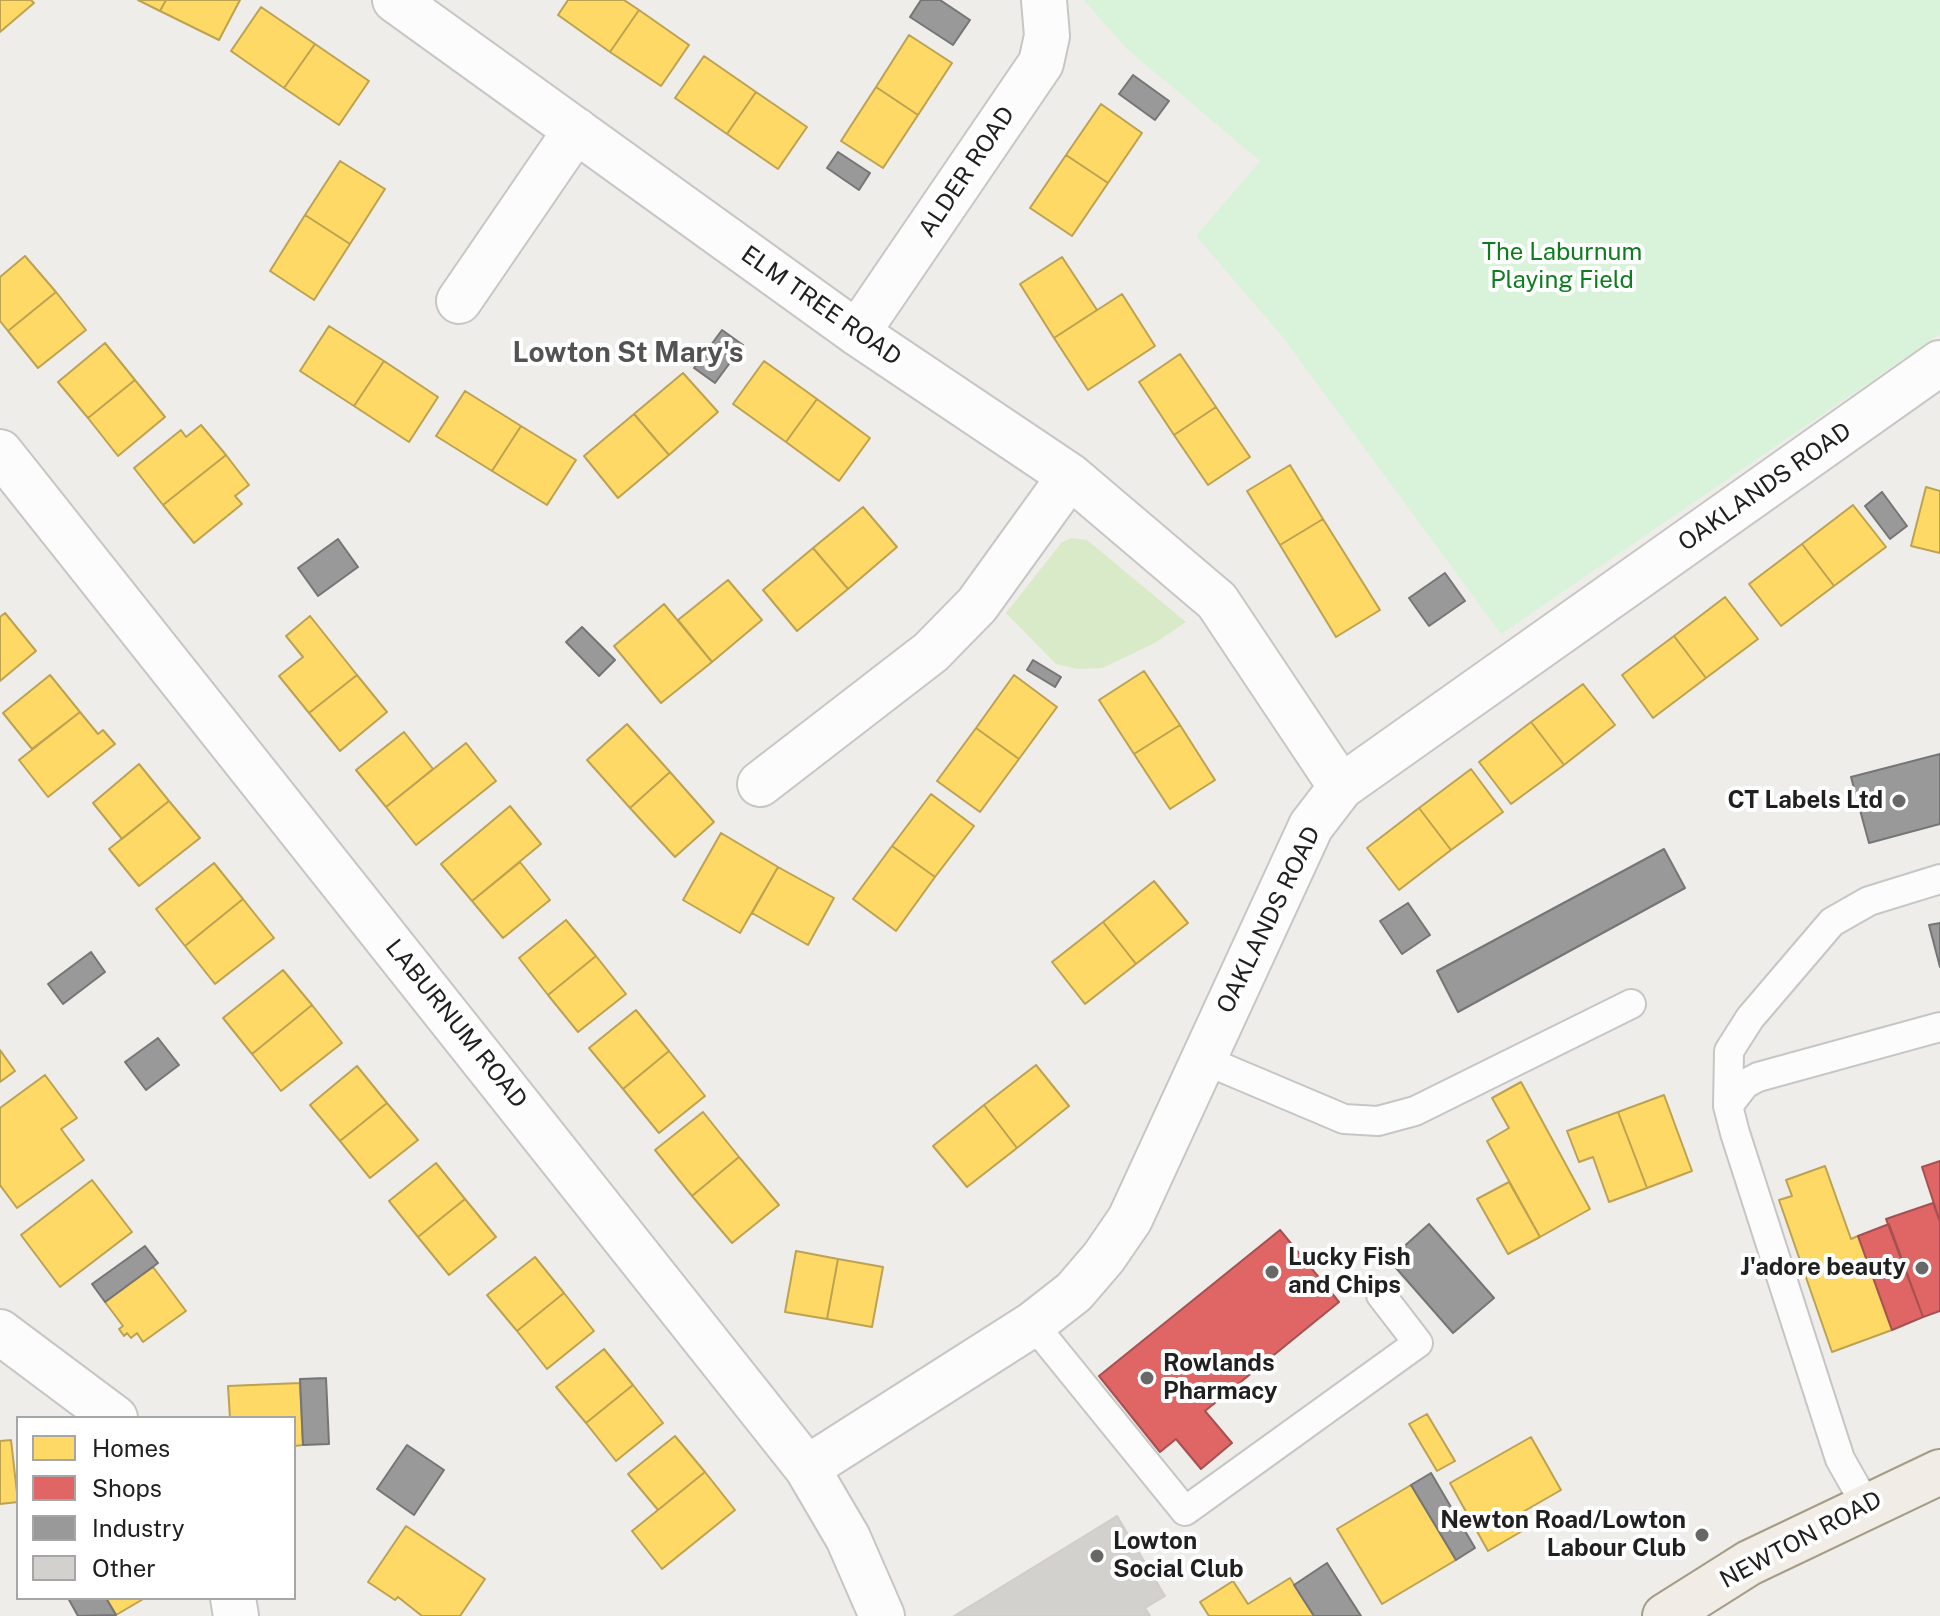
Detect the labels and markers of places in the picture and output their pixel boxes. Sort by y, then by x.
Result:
place label: CT Labels Ltd [1727,787,1883,815]
marker: CT Labels Ltd [1890,792,1908,810]
place label: Lucky Fish and Chips [1288,1244,1411,1300]
place label: J'adore beauty [1740,1254,1906,1282]
marker: J'adore beauty [1913,1259,1931,1277]
marker: Lucky Fish and Chips [1263,1263,1281,1281]
place label: Rowlands Pharmacy [1163,1350,1278,1406]
marker: Rowlands Pharmacy [1138,1369,1156,1387]
place label: Newton Road/Lowton Labour Club [1440,1507,1686,1563]
marker: Newton Road/Lowton Labour Club [1693,1526,1711,1544]
place label: Lowton Social Club [1113,1528,1244,1584]
marker: Lowton Social Club [1088,1547,1106,1565]

